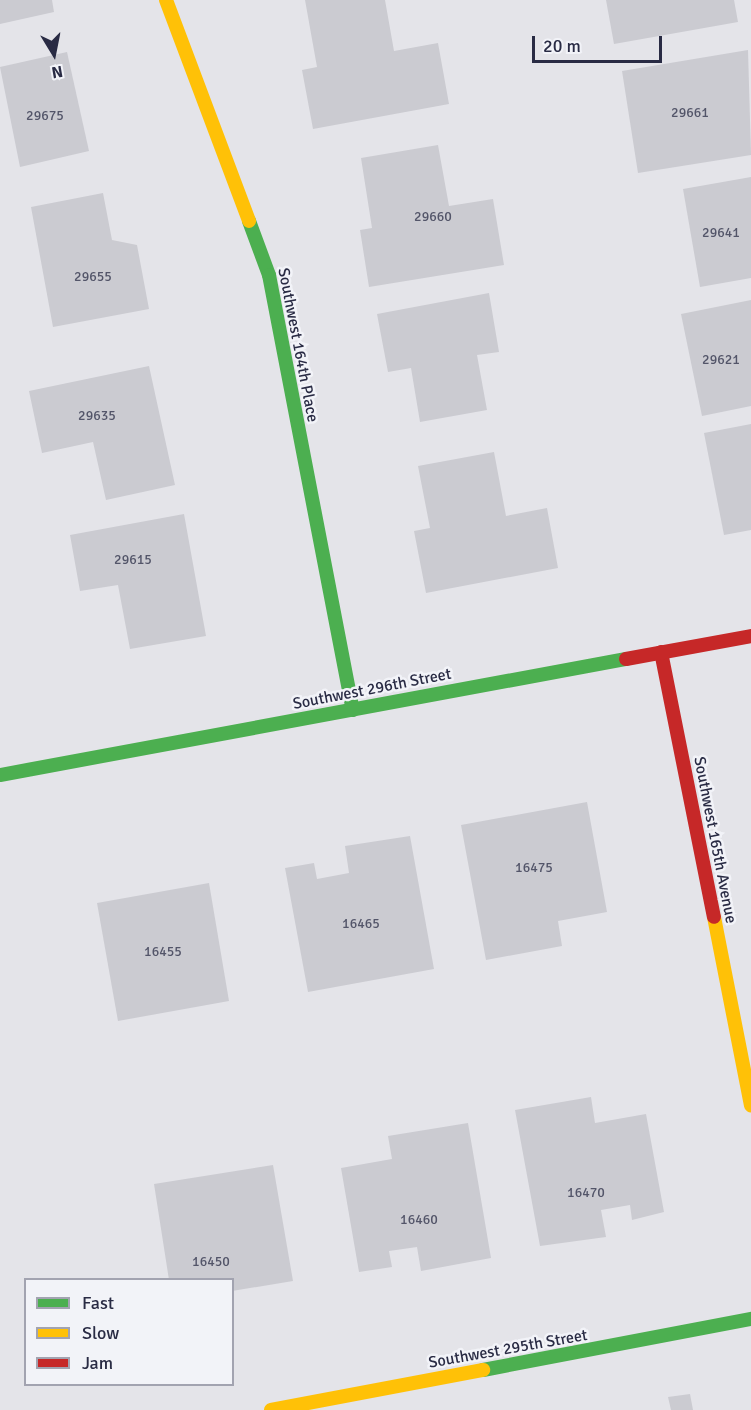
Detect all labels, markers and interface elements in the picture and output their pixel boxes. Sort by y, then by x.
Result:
north arrow [24,24,84,84]
scale bar [535,24,666,62]
text: 20 m [543,35,581,57]
text: N [50,61,64,83]
house number: 29661 [671,105,709,121]
house number: 29675 [26,108,64,124]
house number: 29660 [414,209,452,225]
house number: 29641 [702,225,740,241]
street label: Southwest 164th Place [274,266,322,424]
house number: 29655 [74,269,112,285]
house number: 29621 [702,352,740,368]
house number: 29635 [78,408,116,424]
house number: 29615 [114,552,152,568]
street label: Southwest 296th Street [291,664,453,714]
street label: Southwest 165th Avenue [689,755,741,925]
house number: 16475 [515,860,553,876]
house number: 16465 [342,916,380,932]
house number: 16455 [144,944,182,960]
house number: 16470 [567,1185,605,1201]
house number: 16460 [400,1212,438,1228]
house number: 16450 [192,1254,230,1270]
legend [24,1278,234,1386]
text: Fast [82,1292,114,1314]
text: Slow [82,1322,119,1344]
street label: Southwest 295th Street [427,1326,589,1372]
text: Jam [82,1352,113,1374]

